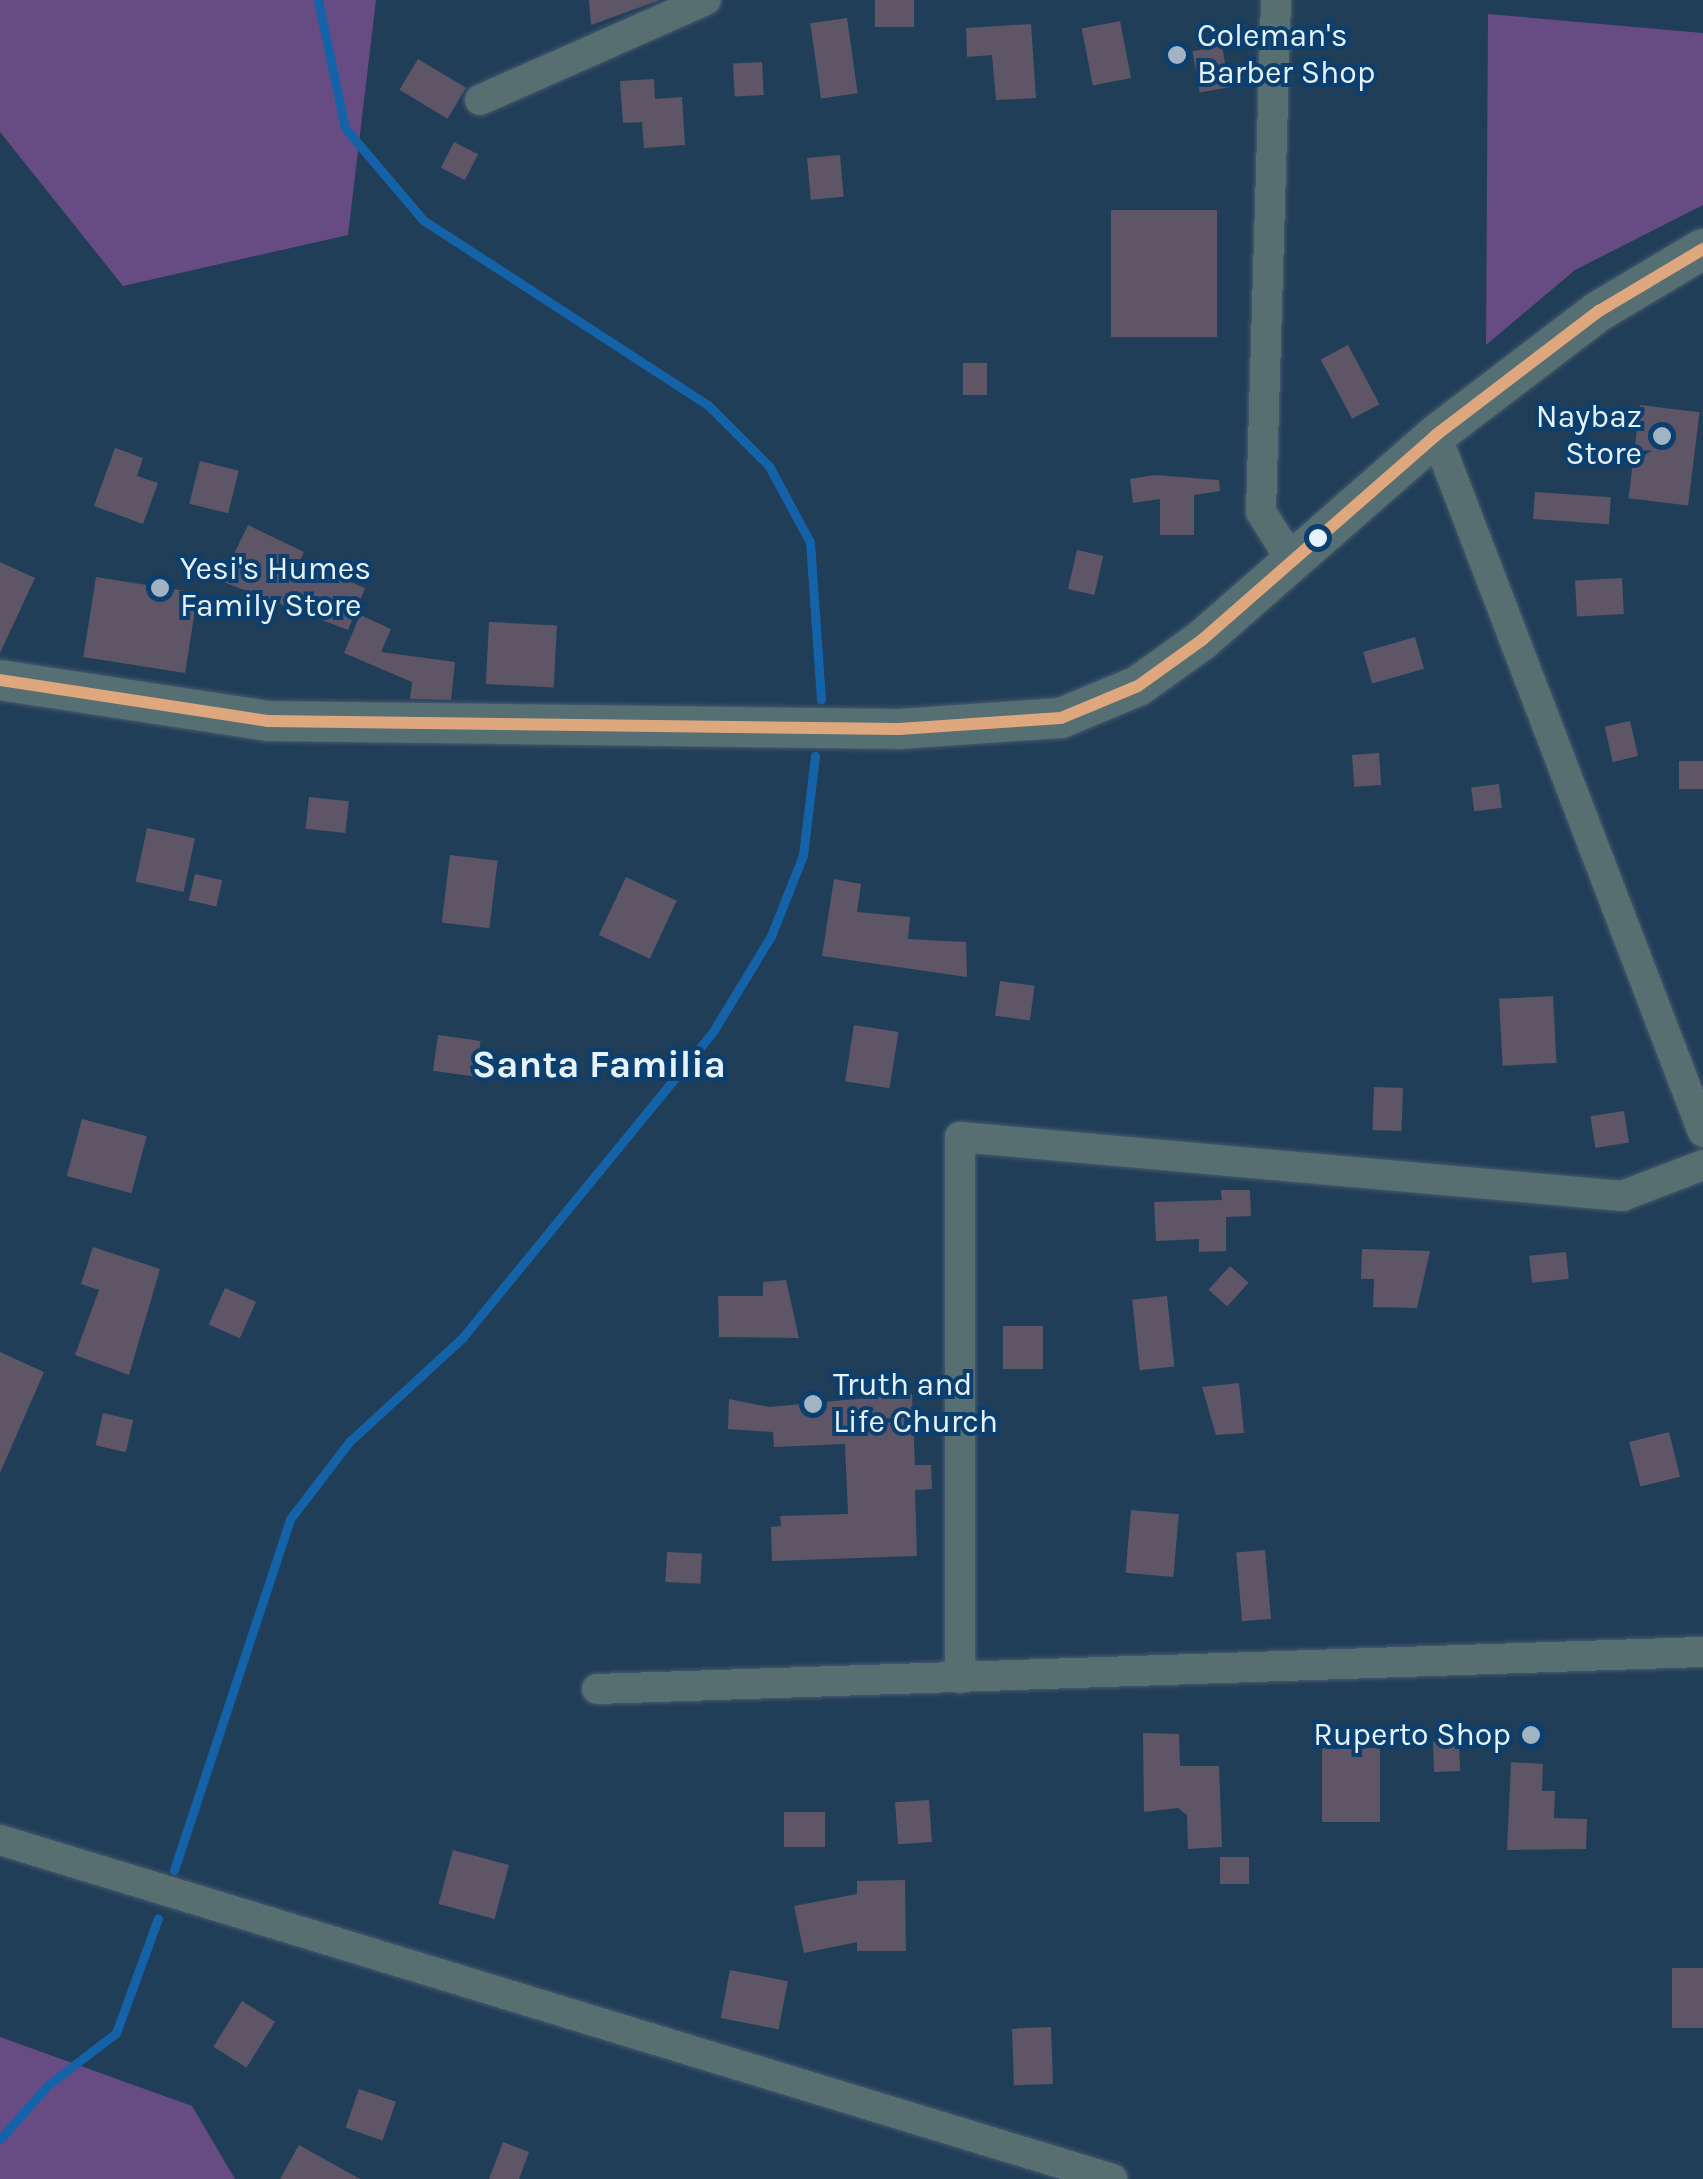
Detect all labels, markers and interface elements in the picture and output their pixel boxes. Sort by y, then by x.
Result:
place label: Coleman's Barber Shop [1197,18,1375,93]
marker: Coleman's Barber Shop [1166,44,1188,66]
place label: Naybaz Store [1536,399,1642,474]
marker: Naybaz Store [1651,425,1673,447]
unlabelled marker [1308,528,1328,548]
place label: Yesi's Humes Family Store [180,551,371,626]
marker: Yesi's Humes Family Store [149,577,171,599]
district label: Santa Familia [472,1042,726,1088]
place label: Truth and Life Church [833,1367,998,1442]
marker: Truth and Life Church [802,1393,824,1415]
place label: Ruperto Shop [1313,1716,1511,1754]
marker: Ruperto Shop [1520,1724,1542,1746]

